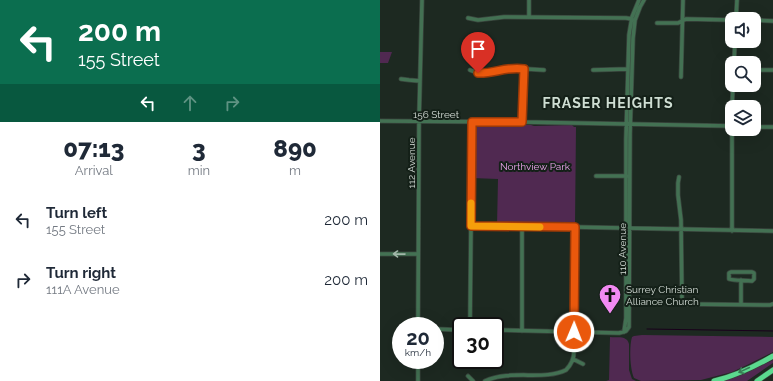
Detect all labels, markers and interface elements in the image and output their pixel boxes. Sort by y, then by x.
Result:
map controls [725,12,761,136]
button: sound [725,12,761,48]
text: 200 m [78,15,161,48]
icon: left [12,16,64,68]
pin [461,32,495,73]
icon: arrive [467,38,489,60]
text: 155 Street [78,49,160,70]
button: search [725,56,761,92]
icon: left [137,92,159,114]
icon: ahead [179,92,201,114]
icon: right [221,92,243,114]
district label: FRASER HEIGHTS [543,95,673,111]
button: layers [725,100,761,136]
street label: 156 Street [413,109,460,120]
text: 07:13 [63,134,124,163]
text: 3 [192,134,206,163]
text: 890 [273,134,317,163]
street label: 112 Avenue [406,137,417,189]
park label: Northview Park [500,161,571,172]
text: Arrival [75,163,113,178]
text: min [188,163,210,178]
text: m [289,163,301,178]
text: Turn left [46,204,107,222]
icon: left [12,209,34,231]
text: 200 m [324,211,368,229]
text: 155 Street [46,222,105,237]
street label: 110 Avenue [617,223,628,275]
one-way arrow [393,250,406,258]
text: Turn right [46,264,116,282]
icon: right [12,269,34,291]
text: 200 m [324,271,368,289]
text: 111A Avenue [46,282,120,297]
church icon: Surrey Christian Alliance Church [597,282,623,315]
place label: Surrey Christian Alliance Church [626,284,699,307]
position arrow [553,311,595,353]
speed limit sign: 30 [452,317,504,369]
text: 20 [406,326,430,350]
text: km/h [405,347,431,358]
one-way arrow [739,367,751,375]

